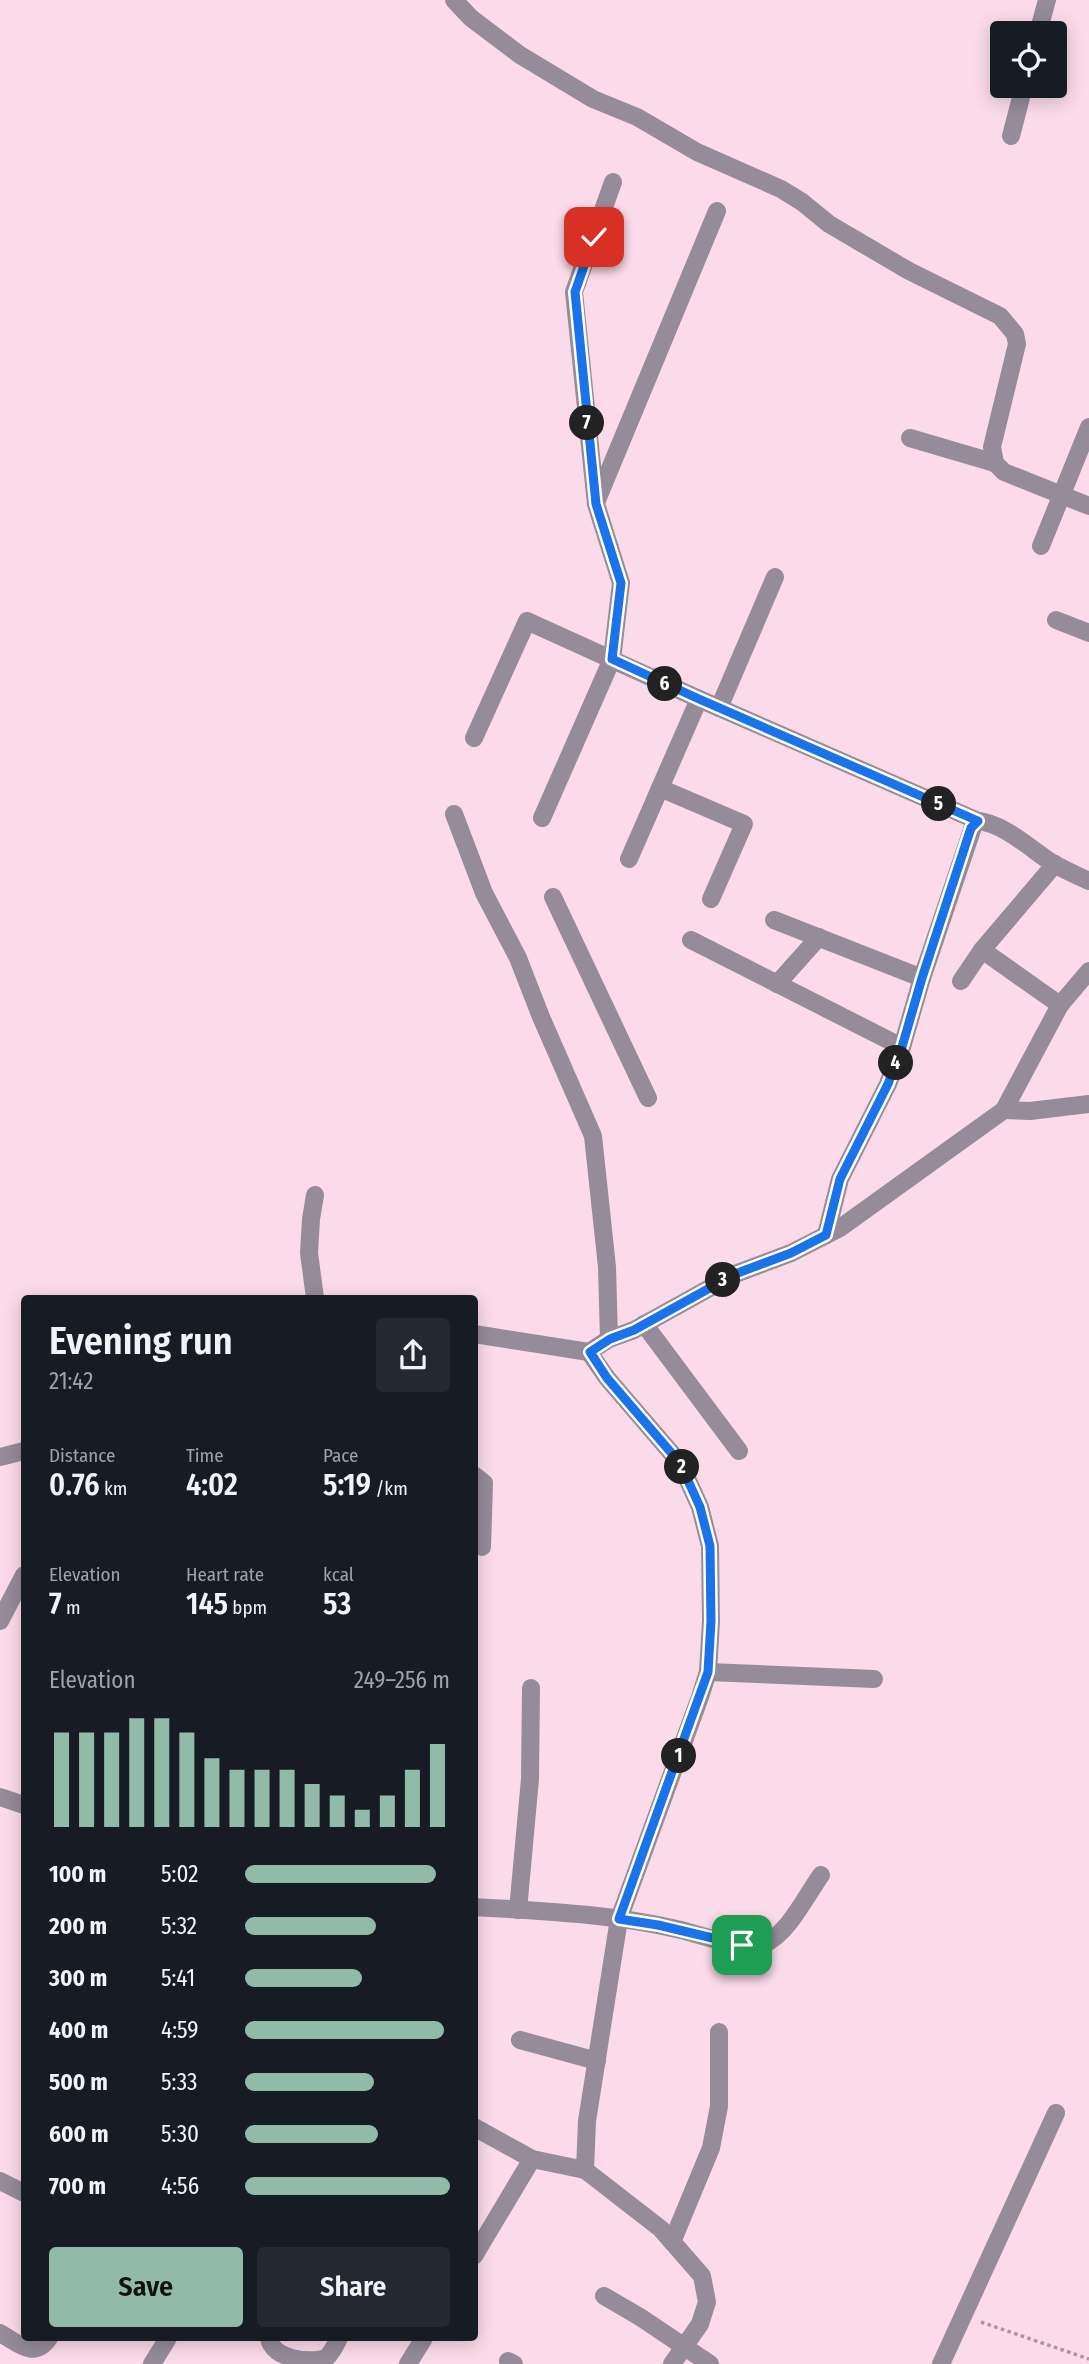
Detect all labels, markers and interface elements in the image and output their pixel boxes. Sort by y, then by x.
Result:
map controls [990,21,1067,98]
button: locate [990,21,1067,98]
pin [564,207,624,267]
icon: check [575,218,613,256]
pin: 7 [570,406,604,440]
text: 7 [582,411,591,434]
pin: 6 [648,666,682,702]
text: 6 [660,672,669,695]
pin: 5 [922,786,956,822]
text: 5 [934,792,943,815]
pin: 4 [878,1046,914,1080]
text: 4 [891,1051,900,1074]
pin: 3 [706,1262,740,1298]
text: 3 [718,1268,727,1291]
text: Evening run [49,1318,233,1364]
button: share [376,1318,450,1392]
text: 21:42 [49,1367,93,1395]
text: Distance [49,1444,116,1467]
text: Time [186,1444,224,1467]
text: Pace [323,1444,358,1467]
pin: 2 [664,1450,700,1484]
text: 2 [677,1455,686,1478]
text: 0.76 [49,1467,100,1503]
text: 4:02 [186,1467,238,1503]
text: 5:19 [323,1467,371,1503]
text: km [100,1477,127,1500]
text: /km [371,1477,408,1500]
text: Elevation [49,1563,121,1586]
text: Heart rate [186,1563,264,1586]
text: kcal [323,1563,354,1586]
text: 7 [49,1586,62,1622]
text: 145 [186,1586,228,1622]
text: 53 [323,1586,351,1622]
text: m [62,1596,81,1619]
text: bpm [228,1596,267,1619]
text: Elevation [49,1666,136,1694]
text: 249–256 m [354,1666,450,1694]
pin: 1 [662,1738,696,1774]
text: 1 [674,1744,683,1767]
text: 100 m [49,1860,106,1888]
text: 5:02 [161,1860,198,1888]
text: 200 m [49,1912,107,1940]
text: 5:32 [161,1912,197,1940]
pin [712,1915,772,1975]
icon: arrive [723,1926,761,1964]
text: 300 m [49,1964,107,1992]
text: 5:41 [161,1964,195,1992]
text: 400 m [49,2016,108,2044]
text: 4:59 [161,2016,199,2044]
text: 500 m [49,2068,108,2096]
text: 5:33 [161,2068,197,2096]
text: 600 m [49,2120,108,2148]
text: 5:30 [161,2120,199,2148]
text: 700 m [49,2172,106,2200]
text: 4:56 [161,2172,199,2200]
button: Save [49,2247,243,2327]
button: Share [257,2247,450,2327]

